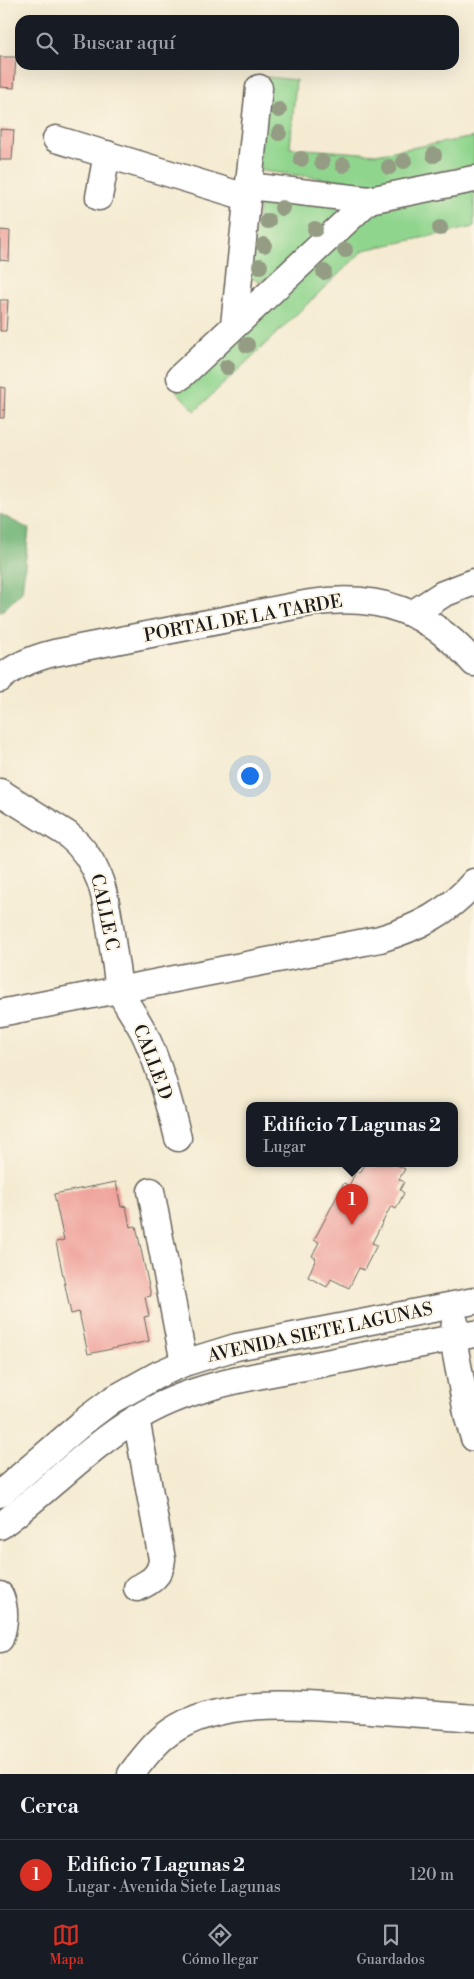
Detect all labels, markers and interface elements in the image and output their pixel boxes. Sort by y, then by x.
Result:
search box [15,15,459,70]
icon: search [33,29,61,57]
text: Buscar aquí [73,31,175,55]
street label: PORTAL DE LA TARDE [142,590,344,647]
your location [237,763,263,789]
street label: CALLE C [85,872,124,952]
street label: CALLE D [128,1021,177,1103]
popup [246,1102,458,1167]
text: Edificio 7 Lagunas 2 [263,1113,441,1137]
text: Lugar [263,1137,306,1157]
pin: 1 [336,1184,368,1225]
street label: AVENIDA SIETE LAGUNAS [204,1297,435,1368]
text: Cerca [20,1794,79,1820]
text: Edificio 7 Lagunas 2 [67,1853,245,1877]
text: 1 [32,1865,40,1885]
text: 120 m [410,1865,454,1885]
text: Lugar · Avenida Siete Lagunas [67,1877,281,1897]
tab: Mapa [49,1921,84,1969]
tab: Cómo llegar [182,1921,258,1969]
tab: Guardados [357,1921,425,1969]

